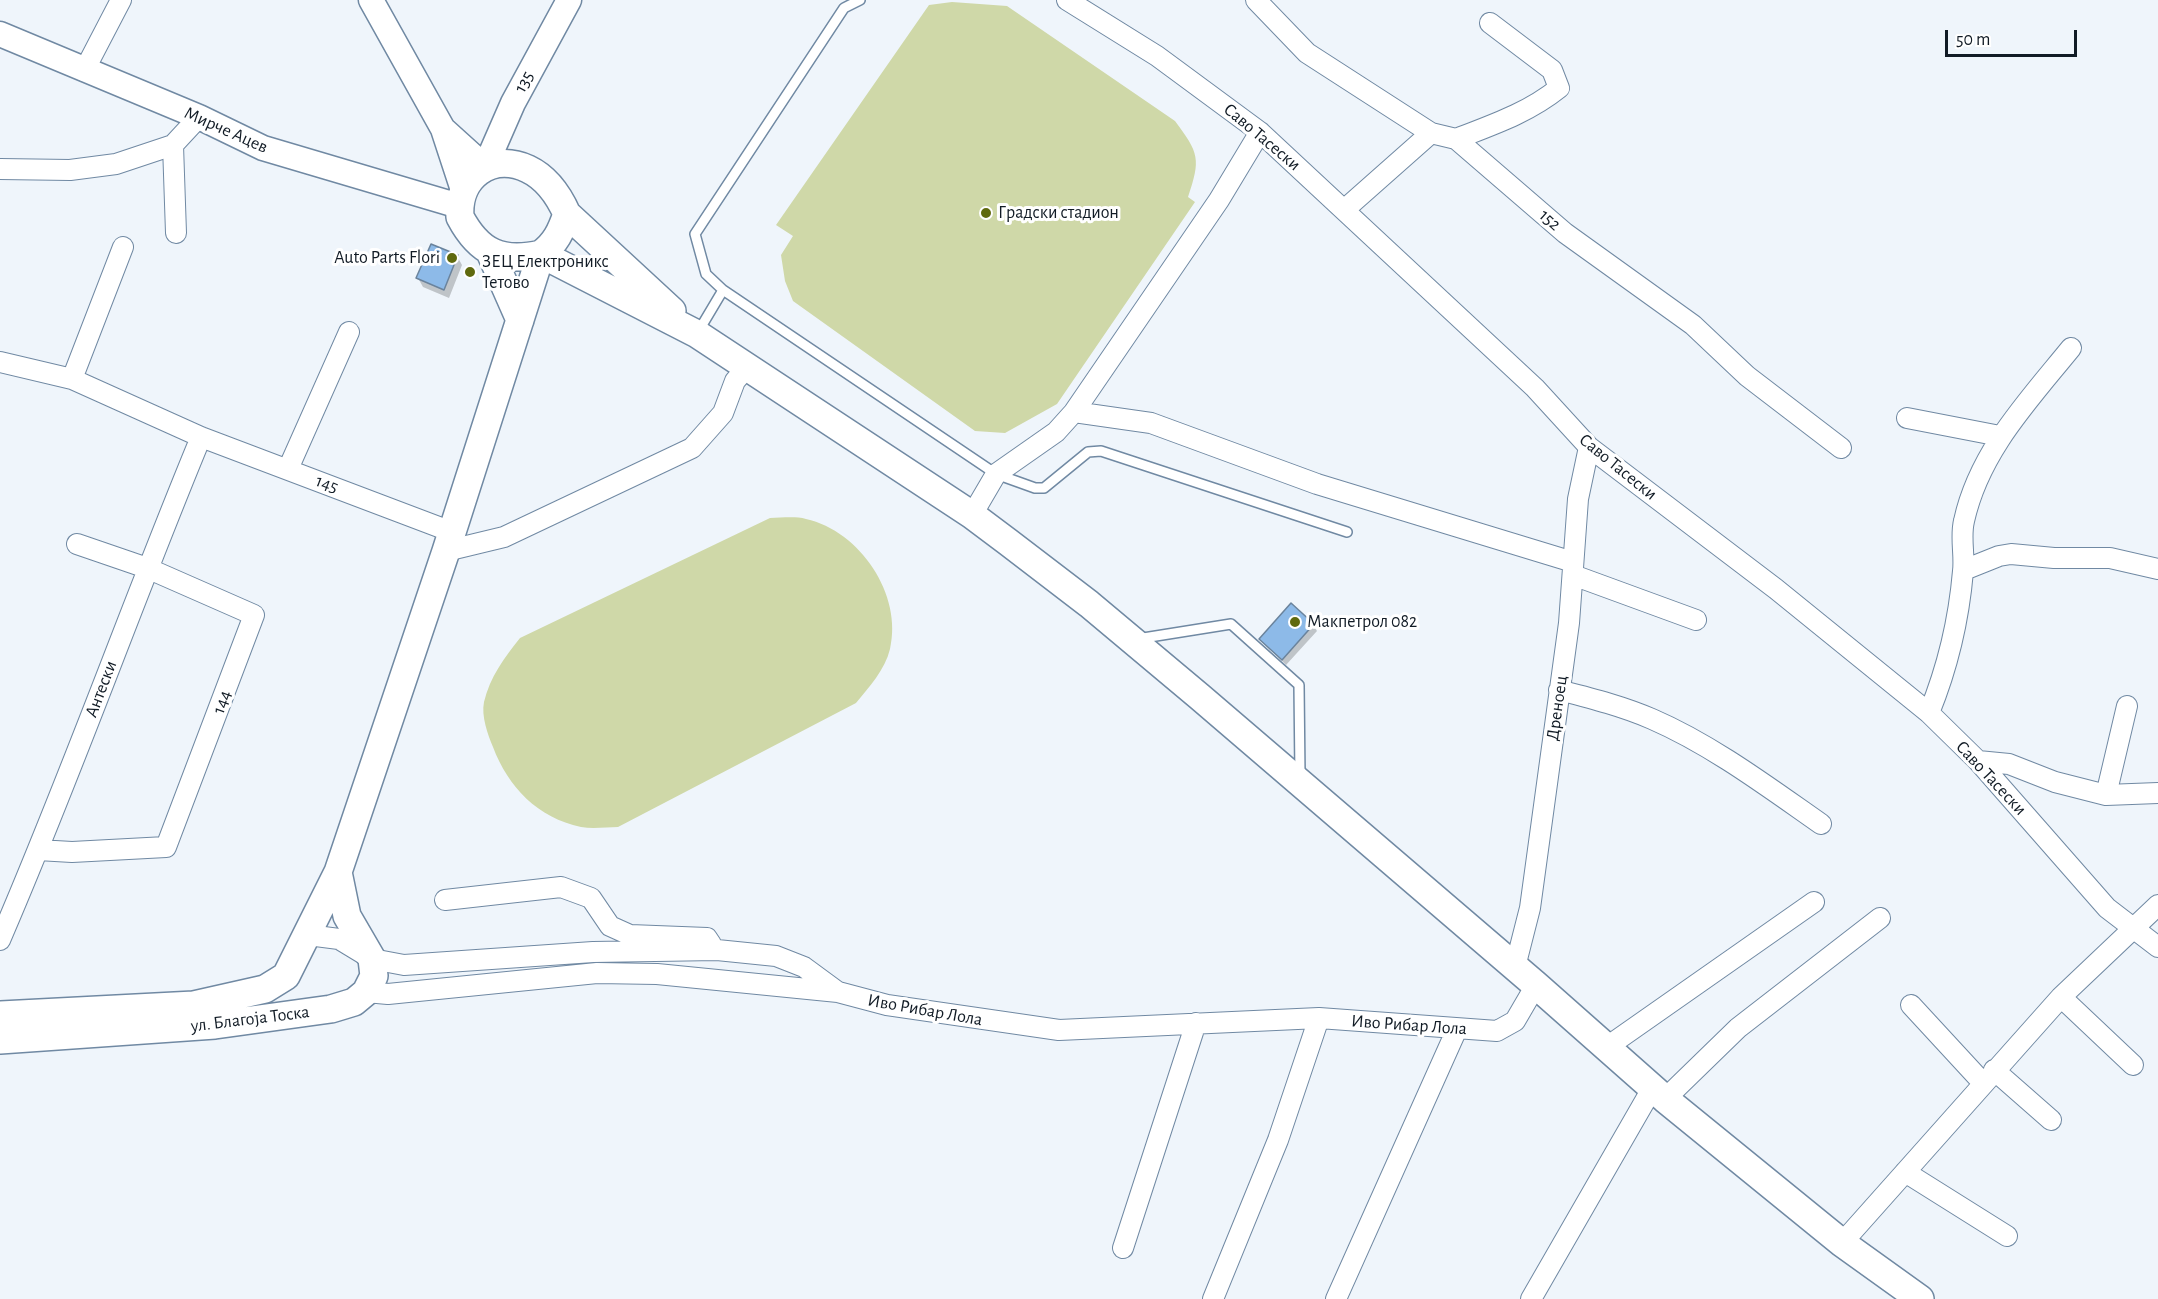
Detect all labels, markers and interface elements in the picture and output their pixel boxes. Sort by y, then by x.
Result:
scale bar [1948,18,2080,56]
text: 50 m [1956,31,1990,49]
street label: 135 [510,68,538,96]
street label: Саво Тасески [1219,98,1305,176]
street label: Мирче Ацев [181,102,271,158]
place label: Градски стадион [998,202,1119,224]
street label: 152 [1535,205,1565,235]
marker: Градски стадион [979,206,993,220]
place label: Auto Parts Flori [334,247,440,269]
marker: Auto Parts Flori [445,251,459,265]
place label: ЗЕЦ Електроникс Тетово [482,251,609,294]
marker: ЗЕЦ Електроникс Тетово [463,265,477,279]
street label: Саво Тасески [1575,429,1661,505]
street label: 145 [313,470,341,498]
place label: Макпетрол 082 [1307,611,1417,633]
marker: Макпетрол 082 [1288,615,1302,629]
street label: Антески [80,657,122,721]
street label: Дреноец [1542,674,1572,742]
street label: 144 [208,687,236,717]
street label: Саво Тасески [1951,736,2031,820]
street label: Иво Рибар Лола [866,989,984,1031]
street label: ул. Благоја Тоска [189,1001,311,1037]
street label: Иво Рибар Лола [1350,1010,1468,1040]

